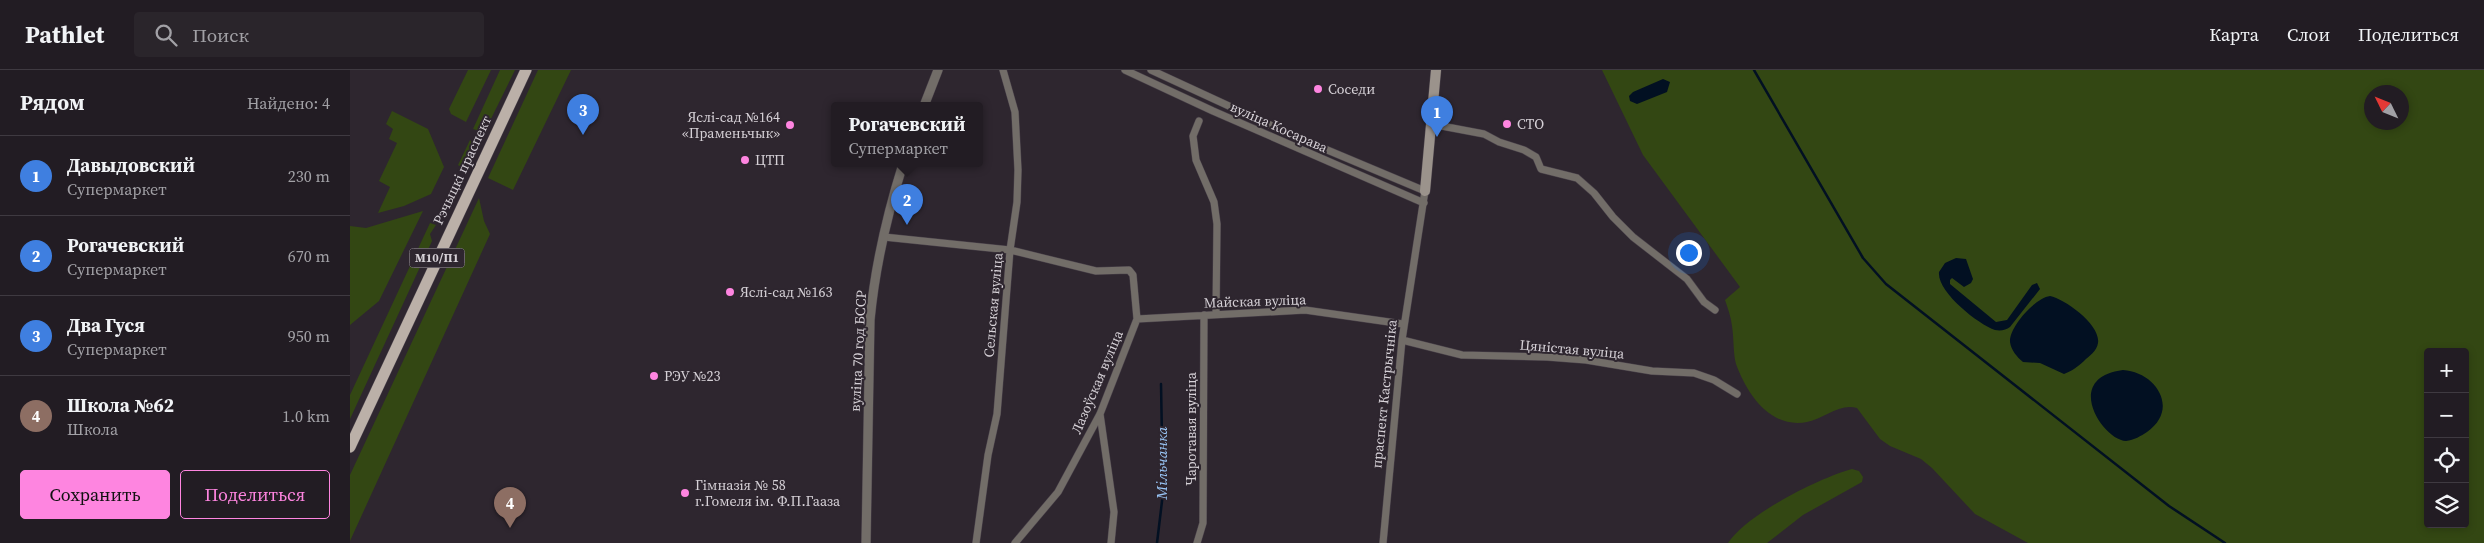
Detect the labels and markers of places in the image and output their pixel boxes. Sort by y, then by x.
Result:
place label: Соседи [1328,79,1375,99]
marker: Соседи [1312,83,1324,95]
pin: 3 [567,94,599,135]
pin: 1 [1421,96,1453,137]
place label: Яслі-сад №164 «Праменьчык» [682,107,780,143]
place label: СТО [1517,114,1544,134]
marker: СТО [1501,118,1513,130]
marker: Яслі-сад №164 «Праменьчык» [784,119,796,131]
place label: ЦТП [755,150,785,170]
marker: ЦТП [739,154,751,166]
pin: 2 [891,184,923,225]
place label: Яслі-сад №163 [740,282,832,302]
marker: Яслі-сад №163 [724,286,736,298]
place label: РЭУ №23 [664,366,721,386]
marker: РЭУ №23 [648,370,660,382]
place label: Гімназія № 58 г.Гомеля ім. Ф.П.Гааза [695,475,841,511]
pin: 4 [494,487,526,528]
marker: Гімназія № 58 г.Гомеля ім. Ф.П.Гааза [679,487,691,499]

